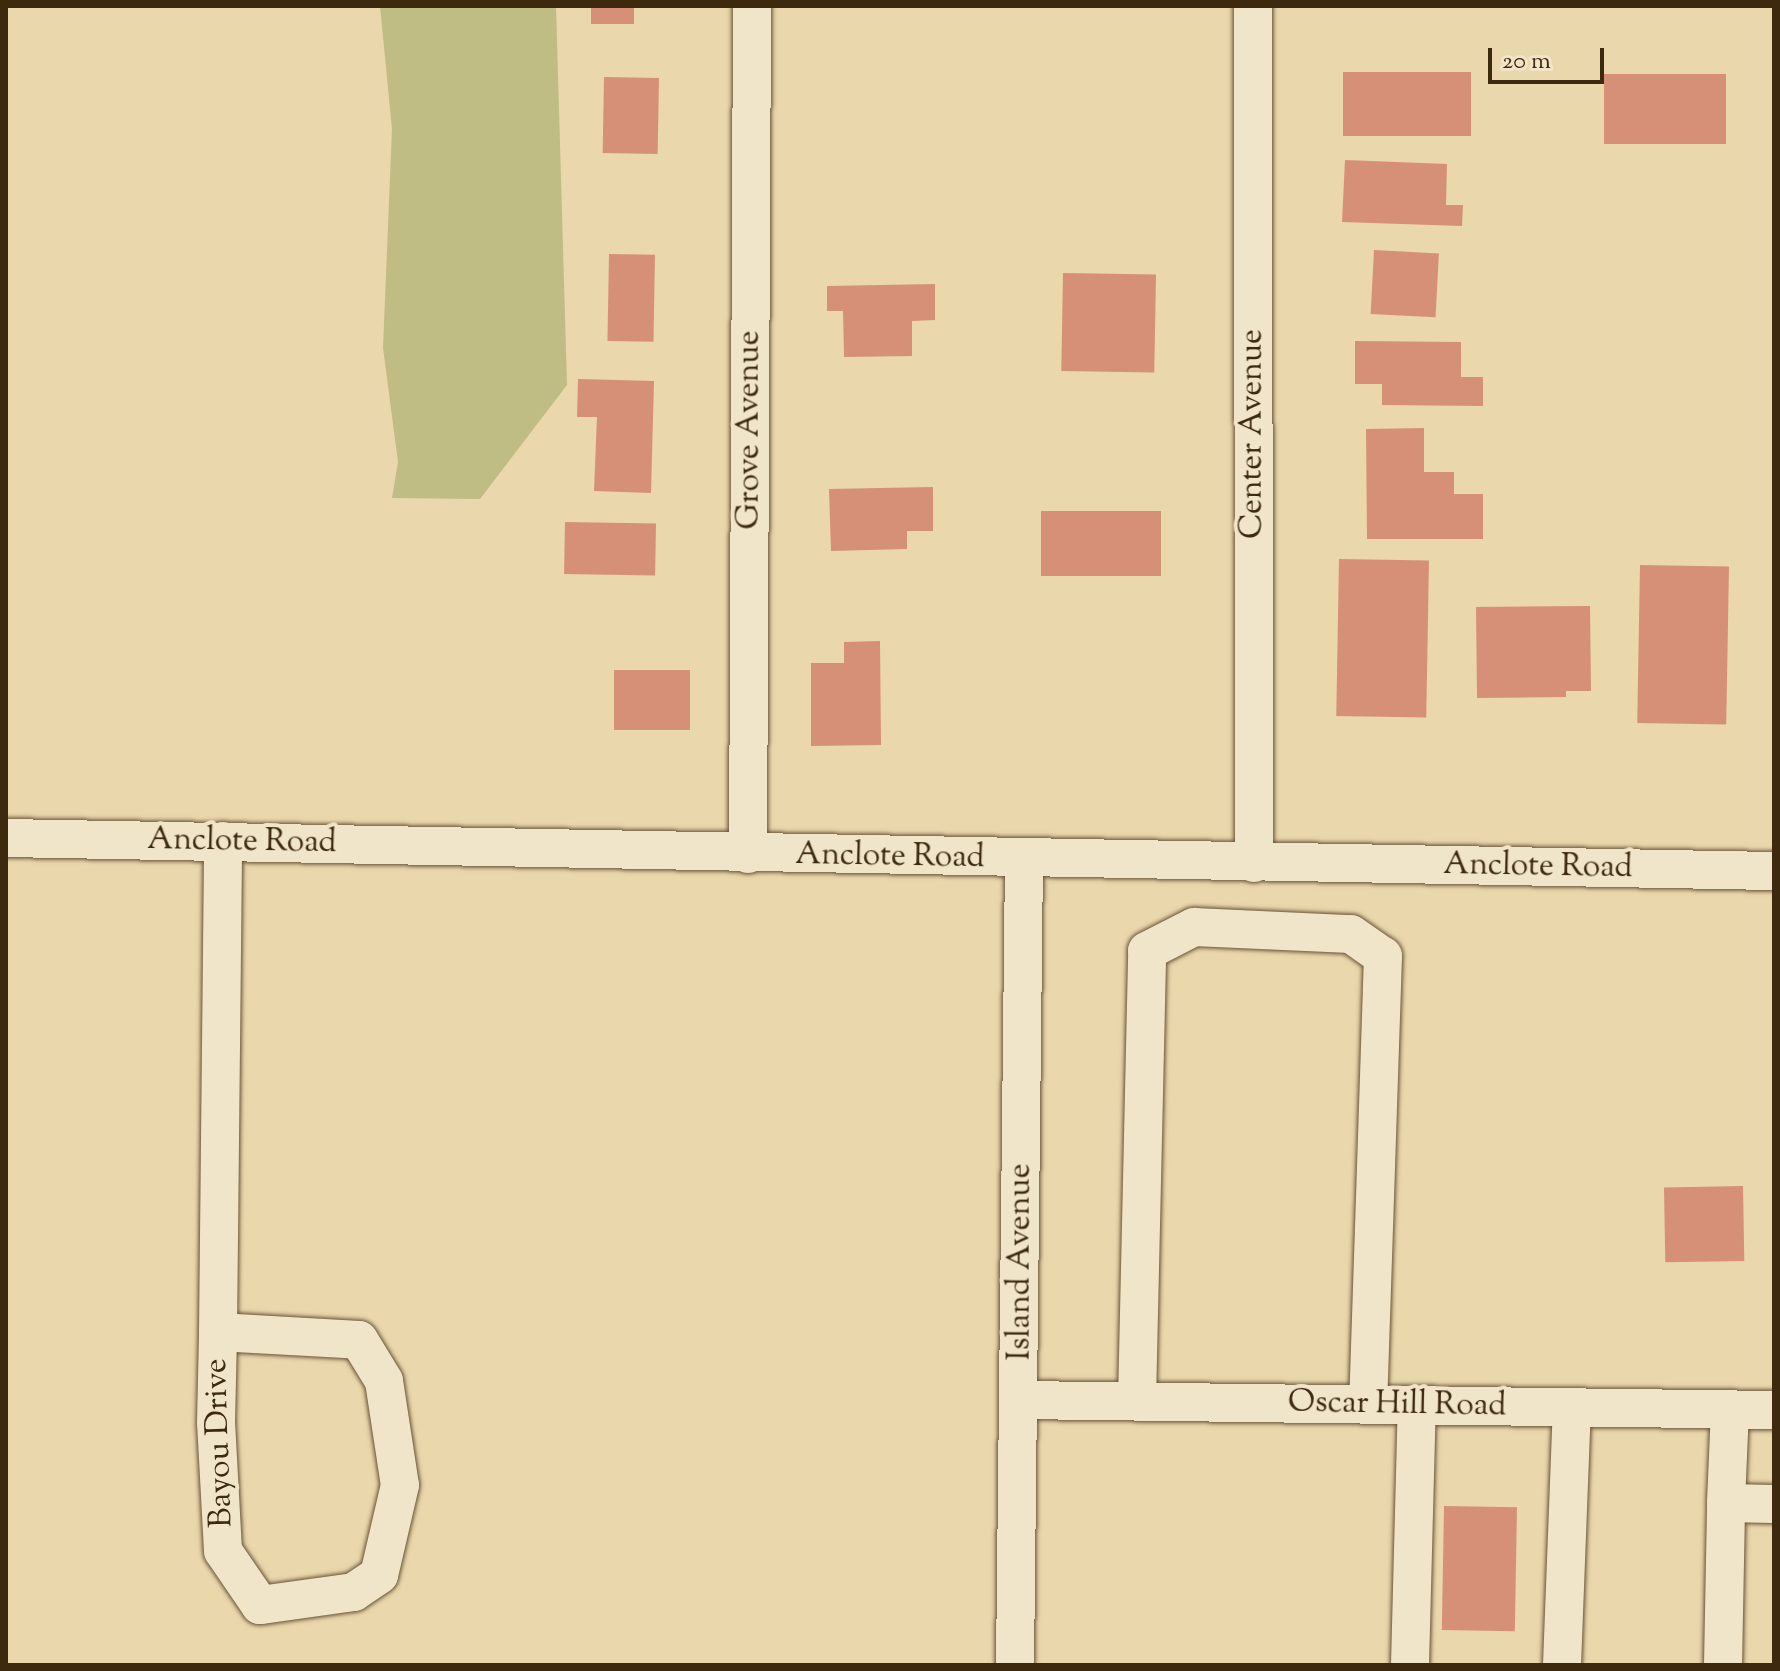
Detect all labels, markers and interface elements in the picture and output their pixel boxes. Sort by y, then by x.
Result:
scale bar [1492,32,1608,82]
text: 20 m [1502,45,1551,79]
street label: Center Avenue [1234,329,1272,539]
street label: Grove Avenue [731,330,769,530]
street label: Anclote Road [147,821,337,863]
street label: Anclote Road [795,836,985,878]
street label: Anclote Road [1443,846,1633,888]
street label: Island Avenue [1002,1163,1040,1361]
street label: Bayou Drive [198,1358,242,1528]
street label: Oscar Hill Road [1287,1384,1507,1426]

